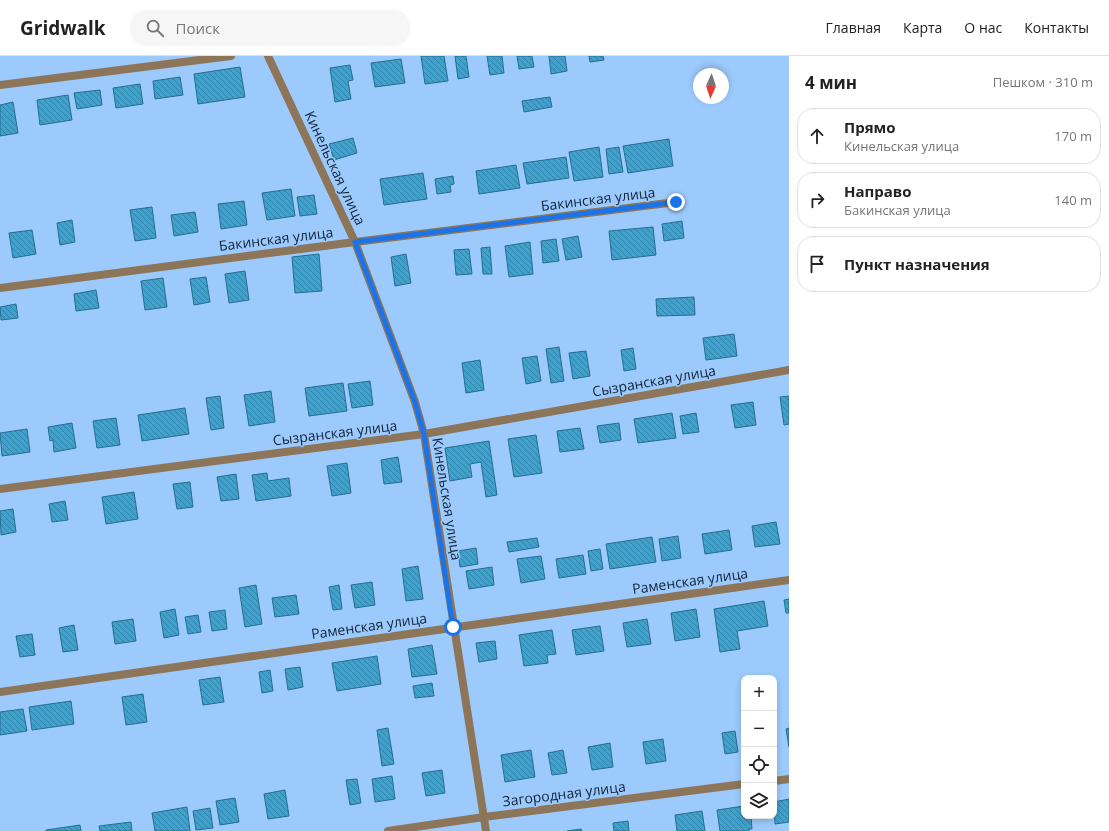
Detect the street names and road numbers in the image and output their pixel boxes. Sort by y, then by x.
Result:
street label: Кинельская улица [301,108,370,228]
street label: Бакинская улица [540,182,656,215]
street label: Бакинская улица [218,222,334,255]
street label: Сызранская улица [591,360,717,401]
street label: Сызранская улица [272,415,398,450]
street label: Кинельская улица [428,436,467,562]
street label: Раменская улица [631,563,749,598]
street label: Раменская улица [310,608,428,643]
street label: Загородная улица [501,777,627,810]

